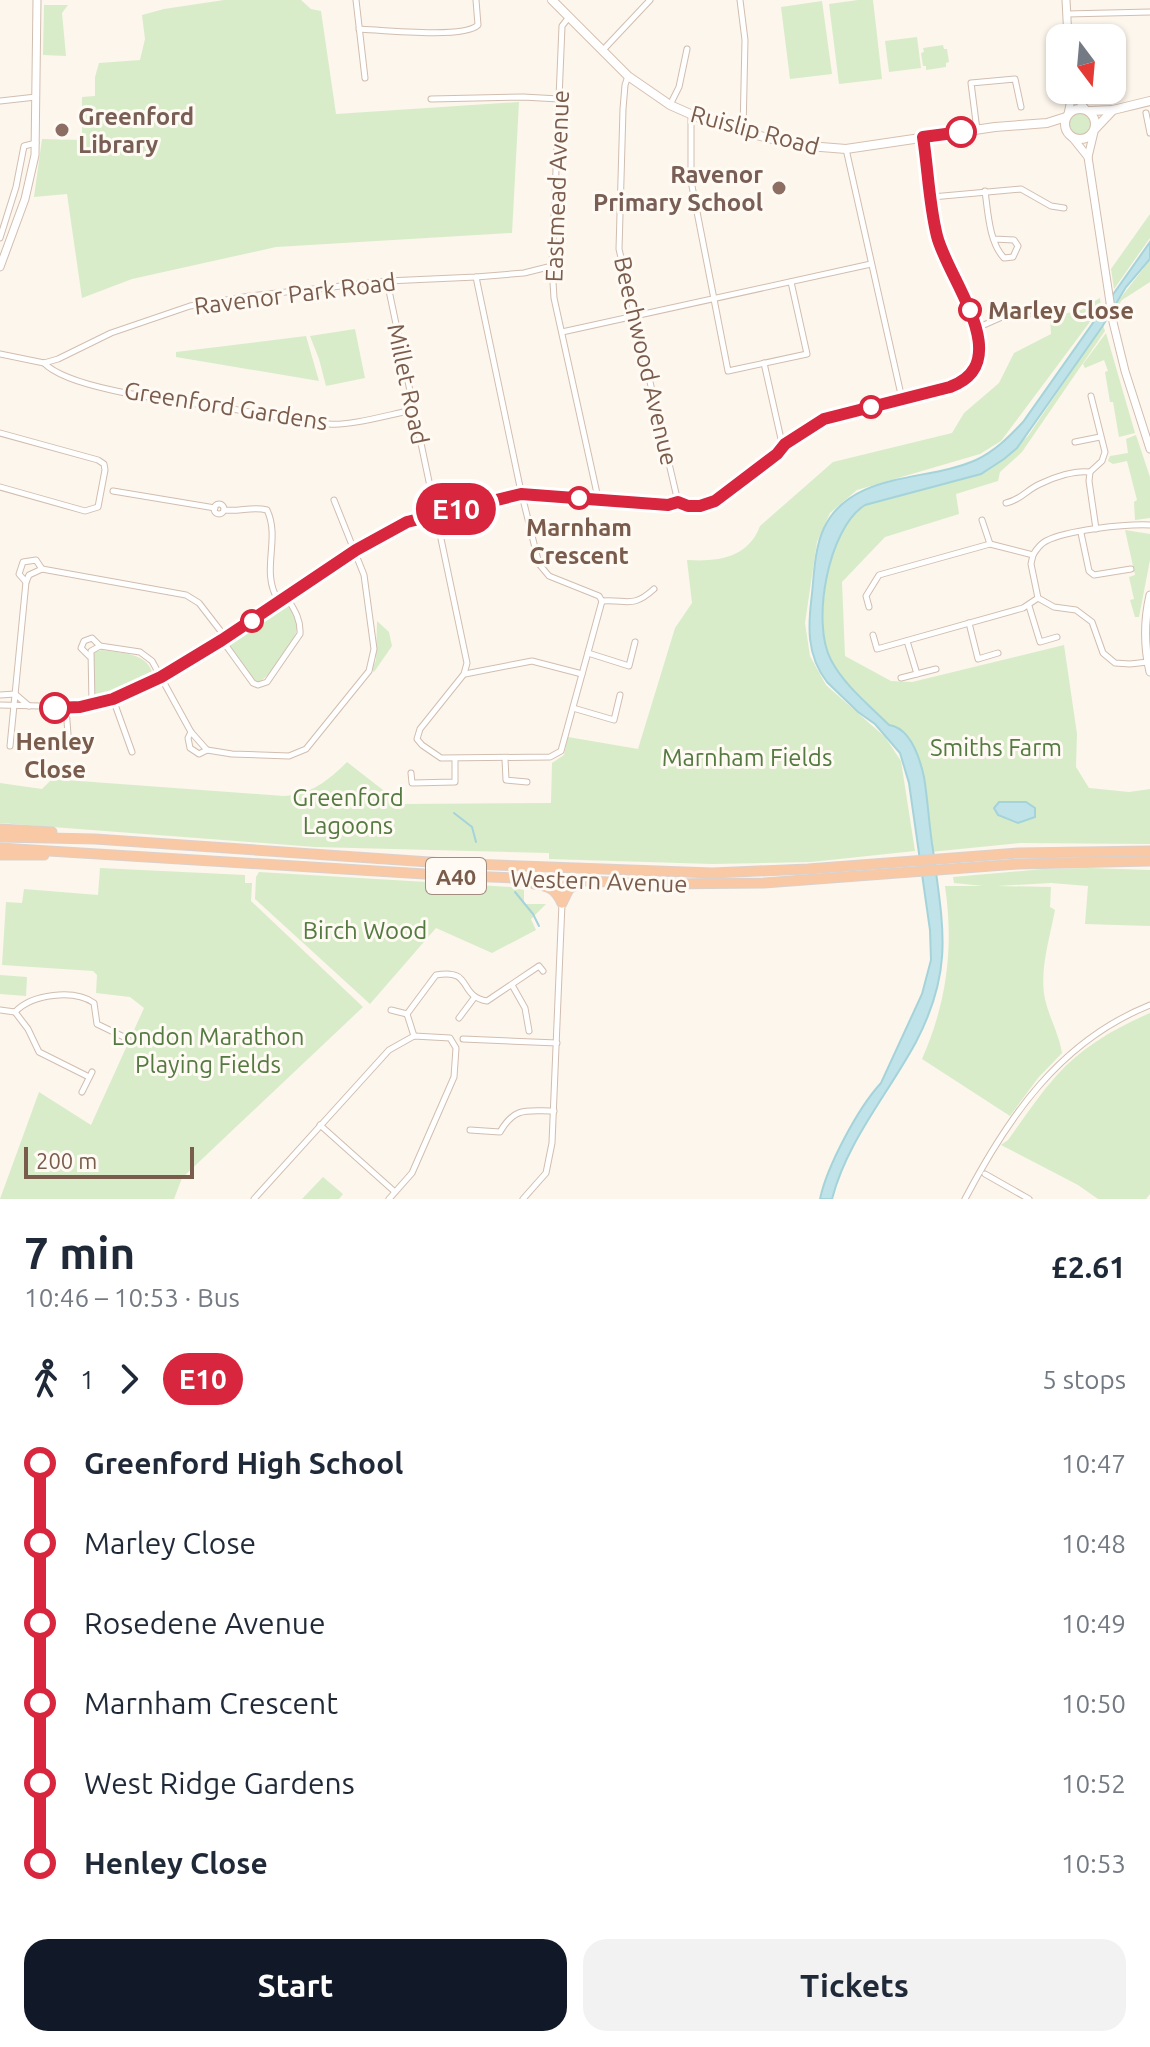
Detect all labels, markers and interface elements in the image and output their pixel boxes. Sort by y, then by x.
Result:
north arrow [1046,24,1126,104]
map controls [1046,24,1126,104]
street label: Eastmead Avenue [540,89,574,283]
street label: Ruislip Road [688,100,822,160]
place label: Greenford Library [78,103,194,158]
unlabelled marker [946,117,976,147]
marker: Greenford Library [53,121,71,139]
place label: Ravenor Primary School [593,161,763,216]
marker: Ravenor Primary School [770,179,788,197]
street label: Beechwood Avenue [609,254,683,468]
street label: Ravenor Park Road [193,268,397,320]
place label: Marley Close [988,297,1134,324]
marker: Marley Close [959,299,981,321]
street label: Millet Road [382,321,434,447]
street label: Greenford Gardens [122,377,330,435]
unlabelled marker [860,396,882,418]
line badge: E10 [410,483,502,535]
marker: Marnham Crescent [568,487,590,509]
text: E10 [432,493,480,524]
place label: Marnham Crescent [526,514,632,569]
unlabelled marker [241,610,263,632]
marker: Henley Close [40,693,70,723]
place label: Henley Close [15,728,95,783]
park label: Smiths Farm [930,734,1062,761]
park label: Marnham Fields [662,744,832,771]
park label: Greenford Lagoons [292,784,404,839]
road number: A40 [426,858,486,894]
street label: Western Avenue [510,864,688,898]
park label: Birch Wood [303,917,427,944]
park label: London Marathon Playing Fields [112,1023,304,1078]
scale bar [24,1143,194,1179]
text: 200 m [36,1148,97,1173]
text: 7 min [24,1228,135,1277]
text: £2.61 [1051,1250,1126,1284]
text: 10:46 – 10:53 · Bus [24,1283,240,1312]
icon: walk [24,1357,68,1401]
icon: forward [107,1357,151,1401]
text: E10 [179,1363,227,1394]
text: 1 [80,1365,95,1394]
text: 5 stops [1042,1365,1126,1394]
text: Greenford High School [84,1446,403,1480]
text: 10:47 [1061,1449,1126,1478]
text: Marley Close [84,1526,256,1560]
text: 10:48 [1061,1529,1126,1558]
text: Rosedene Avenue [84,1606,326,1640]
text: 10:49 [1061,1609,1126,1638]
text: Marnham Crescent [84,1686,338,1720]
text: 10:50 [1061,1689,1126,1718]
text: West Ridge Gardens [84,1766,355,1800]
text: 10:52 [1061,1769,1126,1798]
text: Henley Close [84,1846,268,1880]
text: 10:53 [1061,1849,1126,1878]
button: Start [24,1939,567,2031]
button: Tickets [583,1939,1126,2031]

